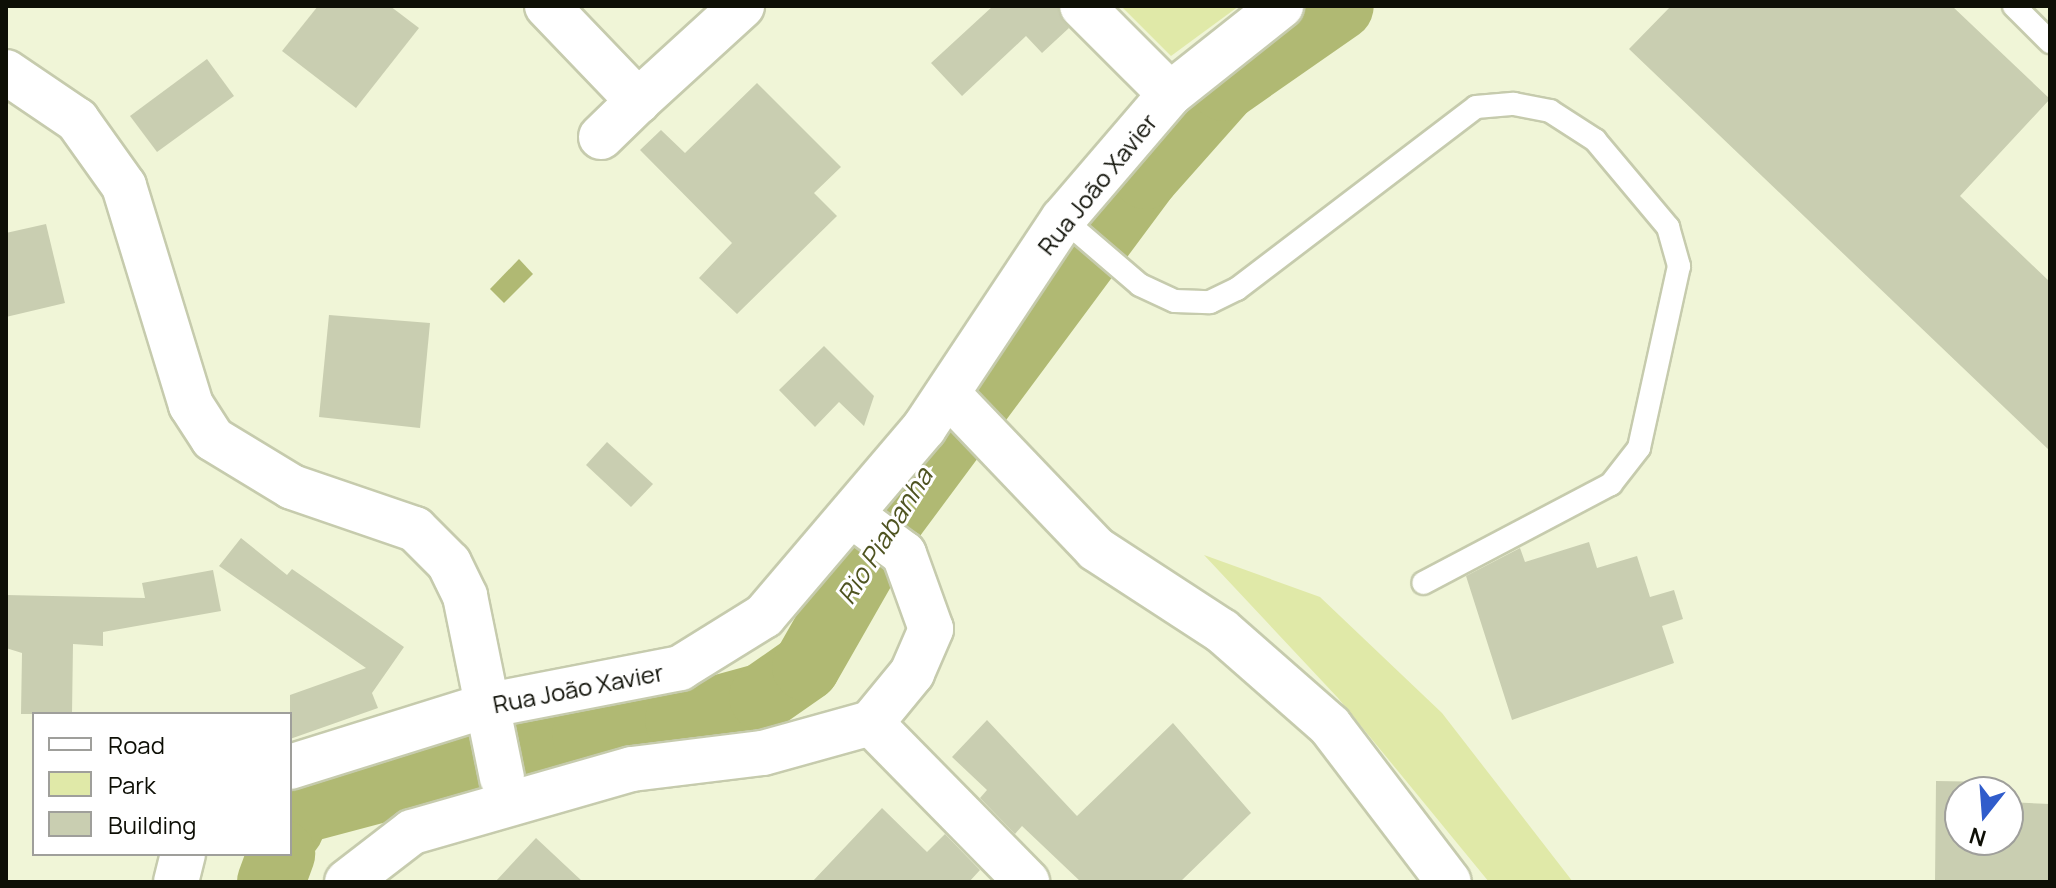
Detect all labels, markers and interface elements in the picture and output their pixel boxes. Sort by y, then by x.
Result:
street label: Rua João Xavier [1031,108,1163,260]
water label: Rio Piabanha [831,462,939,610]
street label: Rua João Xavier [490,657,666,719]
legend [32,712,292,856]
text: Road [108,728,165,761]
text: Park [108,768,156,801]
north arrow [1944,776,2024,856]
text: Building [108,808,196,841]
text: N [1966,820,1990,854]

